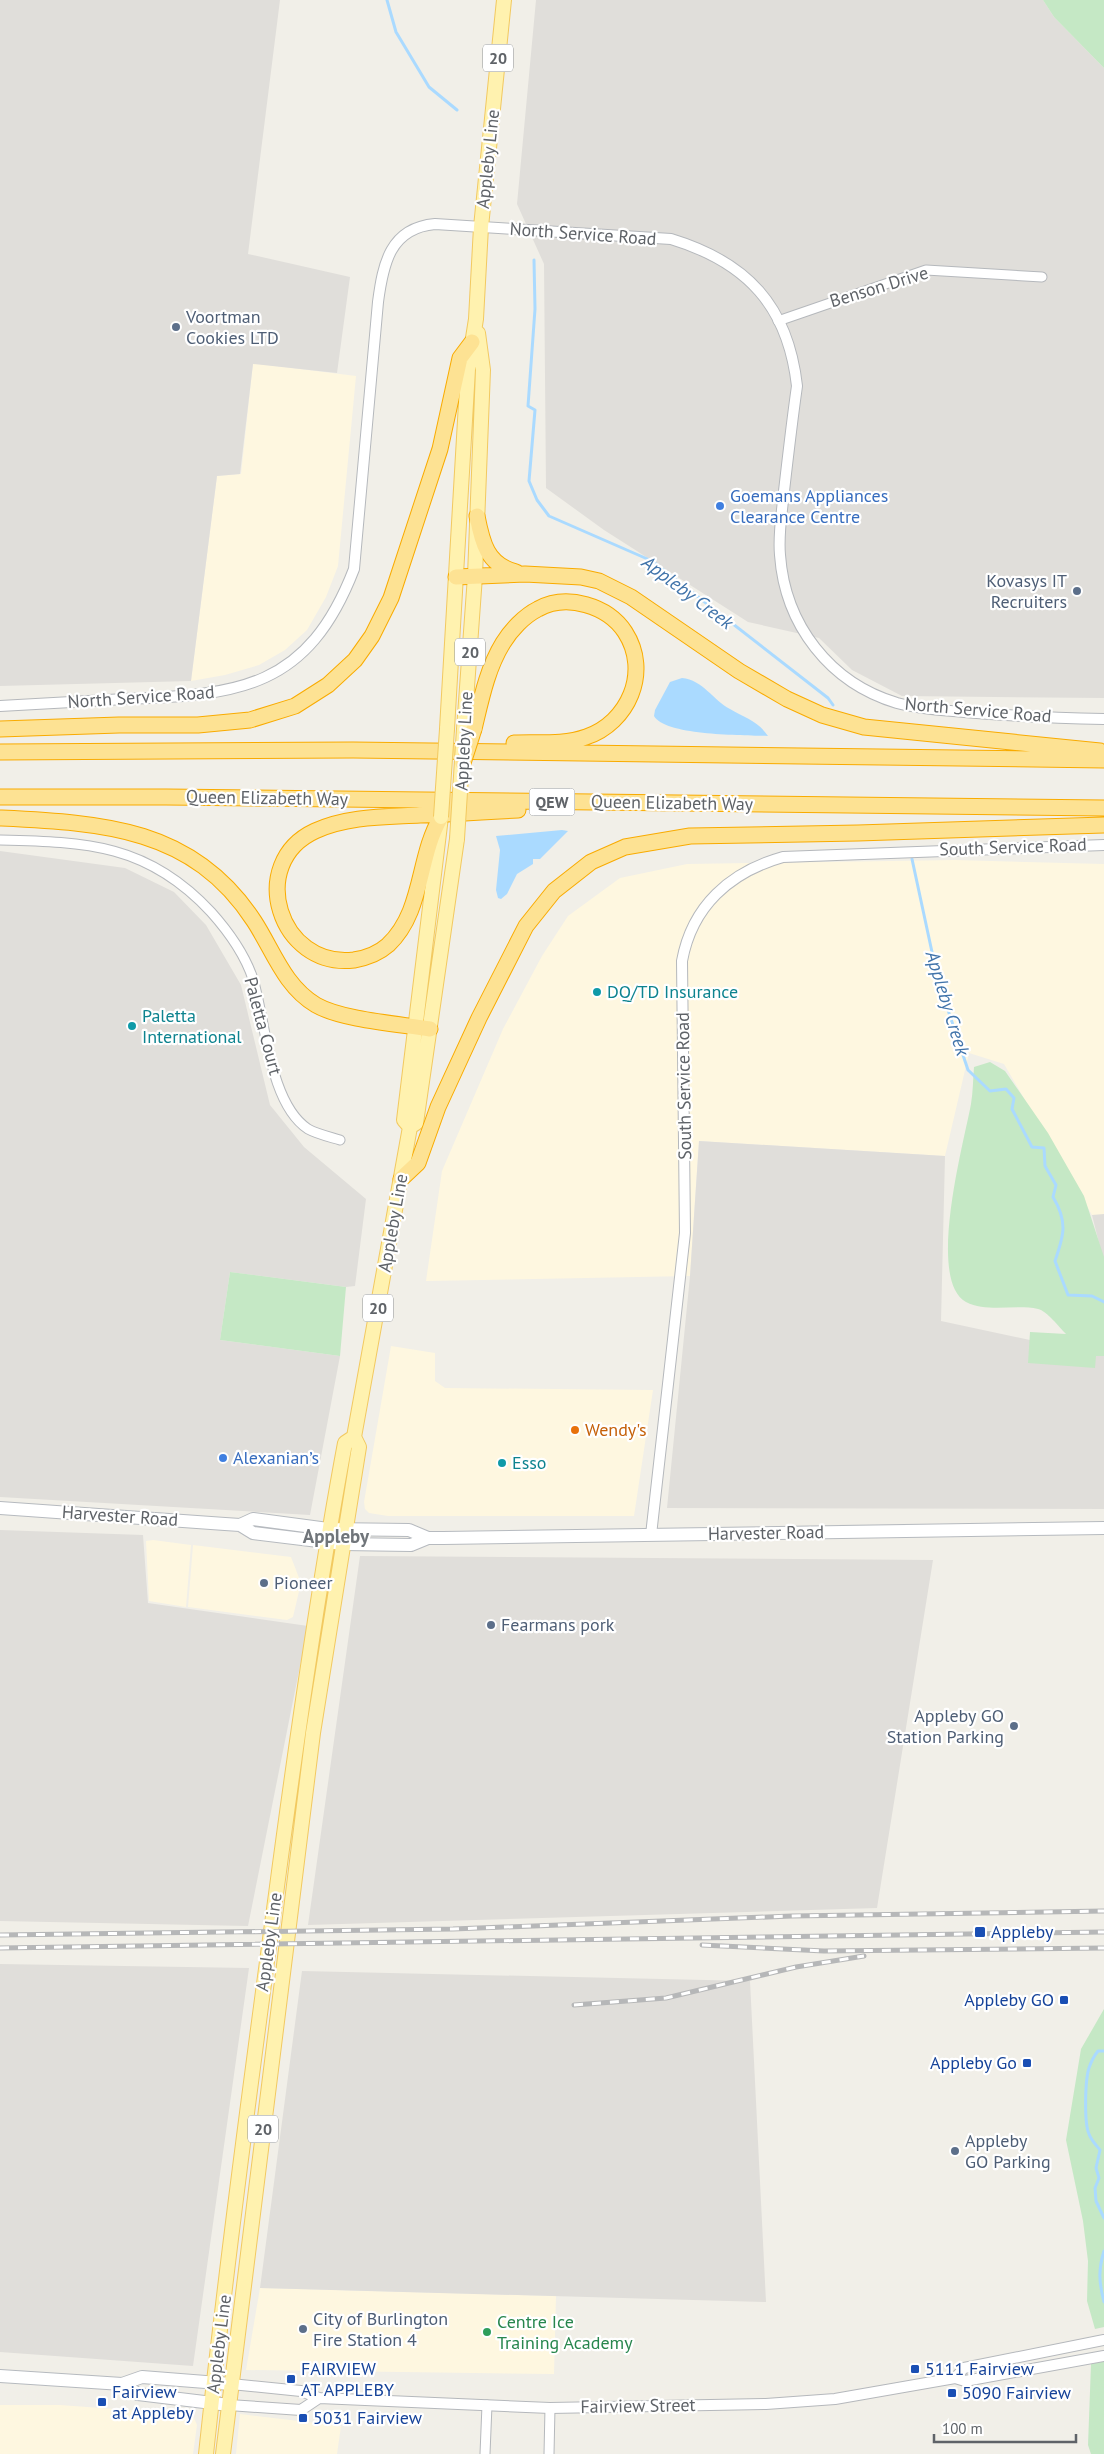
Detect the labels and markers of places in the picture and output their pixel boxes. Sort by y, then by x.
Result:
place label: Voortman Cookies LTD [185,305,279,349]
marker: Voortman Cookies LTD [170,321,182,333]
place label: Goemans Appliances Clearance Centre [730,484,888,528]
marker: Goemans Appliances Clearance Centre [714,500,726,512]
place label: Kovasys IT Recruiters [986,569,1067,613]
marker: Kovasys IT Recruiters [1071,585,1083,597]
place label: DQ/TD Insurance [607,980,738,1003]
marker: DQ/TD Insurance [591,986,603,998]
place label: Paletta International [142,1004,242,1048]
marker: Paletta International [126,1020,138,1032]
place label: Wendy's [585,1418,647,1441]
marker: Wendy's [569,1424,581,1436]
place label: Alexanian’s [233,1446,319,1469]
place label: Esso [512,1451,546,1474]
marker: Alexanian’s [217,1452,229,1464]
marker: Esso [496,1457,508,1469]
place label: Pioneer [274,1571,333,1594]
marker: Pioneer [258,1577,270,1589]
place label: Fearmans pork [501,1613,615,1636]
marker: Fearmans pork [485,1619,497,1631]
place label: Appleby GO Station Parking [887,1704,1004,1748]
marker: Appleby GO Station Parking [1008,1720,1020,1732]
place label: Appleby [991,1920,1054,1943]
marker: Appleby [973,1925,987,1939]
place label: Appleby GO [964,1988,1054,2011]
marker: Appleby GO [1058,1994,1070,2006]
place label: Appleby Go [930,2051,1017,2074]
marker: Appleby Go [1021,2057,1033,2069]
place label: Appleby GO Parking [965,2129,1051,2173]
marker: Appleby GO Parking [949,2145,961,2157]
place label: City of Burlington Fire Station 4 [313,2307,448,2351]
place label: Centre Ice Training Academy [497,2310,633,2354]
marker: City of Burlington Fire Station 4 [297,2323,309,2335]
marker: Centre Ice Training Academy [481,2326,493,2338]
place label: FAIRVIEW AT APPLEBY [301,2357,394,2401]
place label: 5111 Fairview [925,2357,1035,2380]
marker: 5111 Fairview [909,2363,921,2375]
marker: FAIRVIEW AT APPLEBY [285,2373,297,2385]
place label: Fairview at Appleby [112,2380,194,2424]
place label: 5090 Fairview [962,2381,1072,2404]
marker: 5090 Fairview [946,2387,958,2399]
marker: Fairview at Appleby [96,2396,108,2408]
place label: 5031 Fairview [313,2406,423,2429]
marker: 5031 Fairview [297,2412,309,2424]

